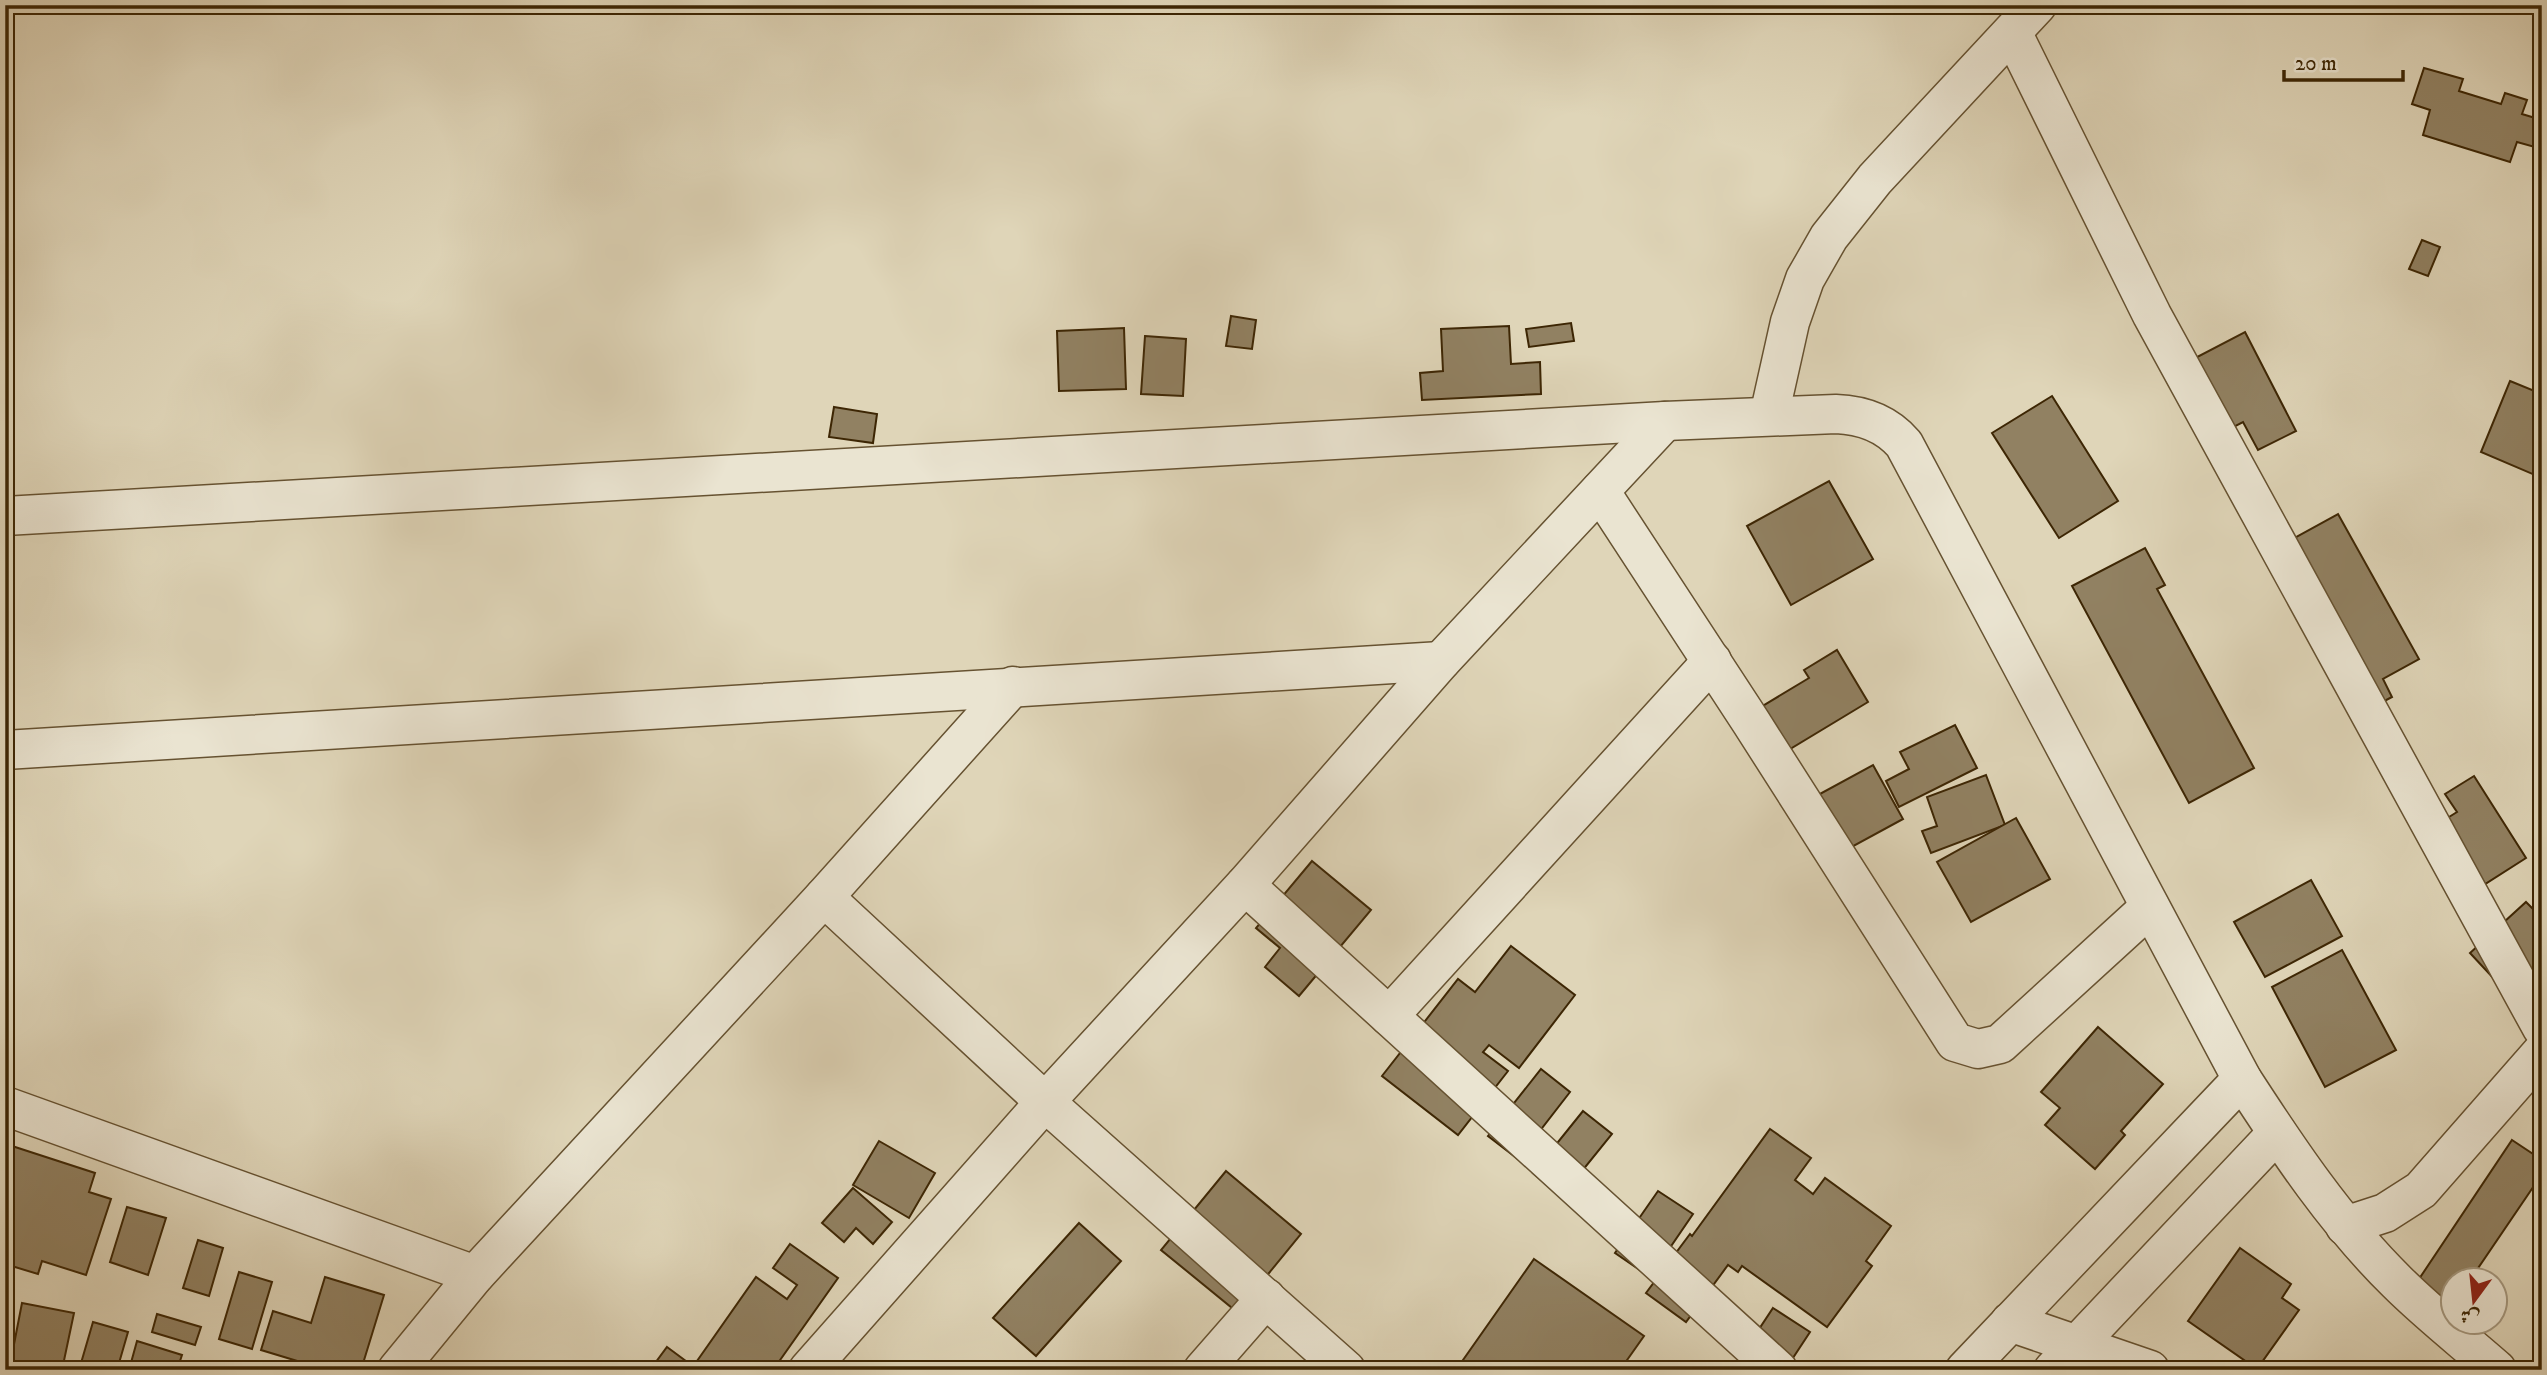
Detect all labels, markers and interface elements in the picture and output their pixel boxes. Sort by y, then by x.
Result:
scale bar [2284,38,2404,82]
text: 20 m [2295,51,2337,77]
north arrow [2438,1266,2508,1336]
text: ش [2458,1302,2482,1330]

